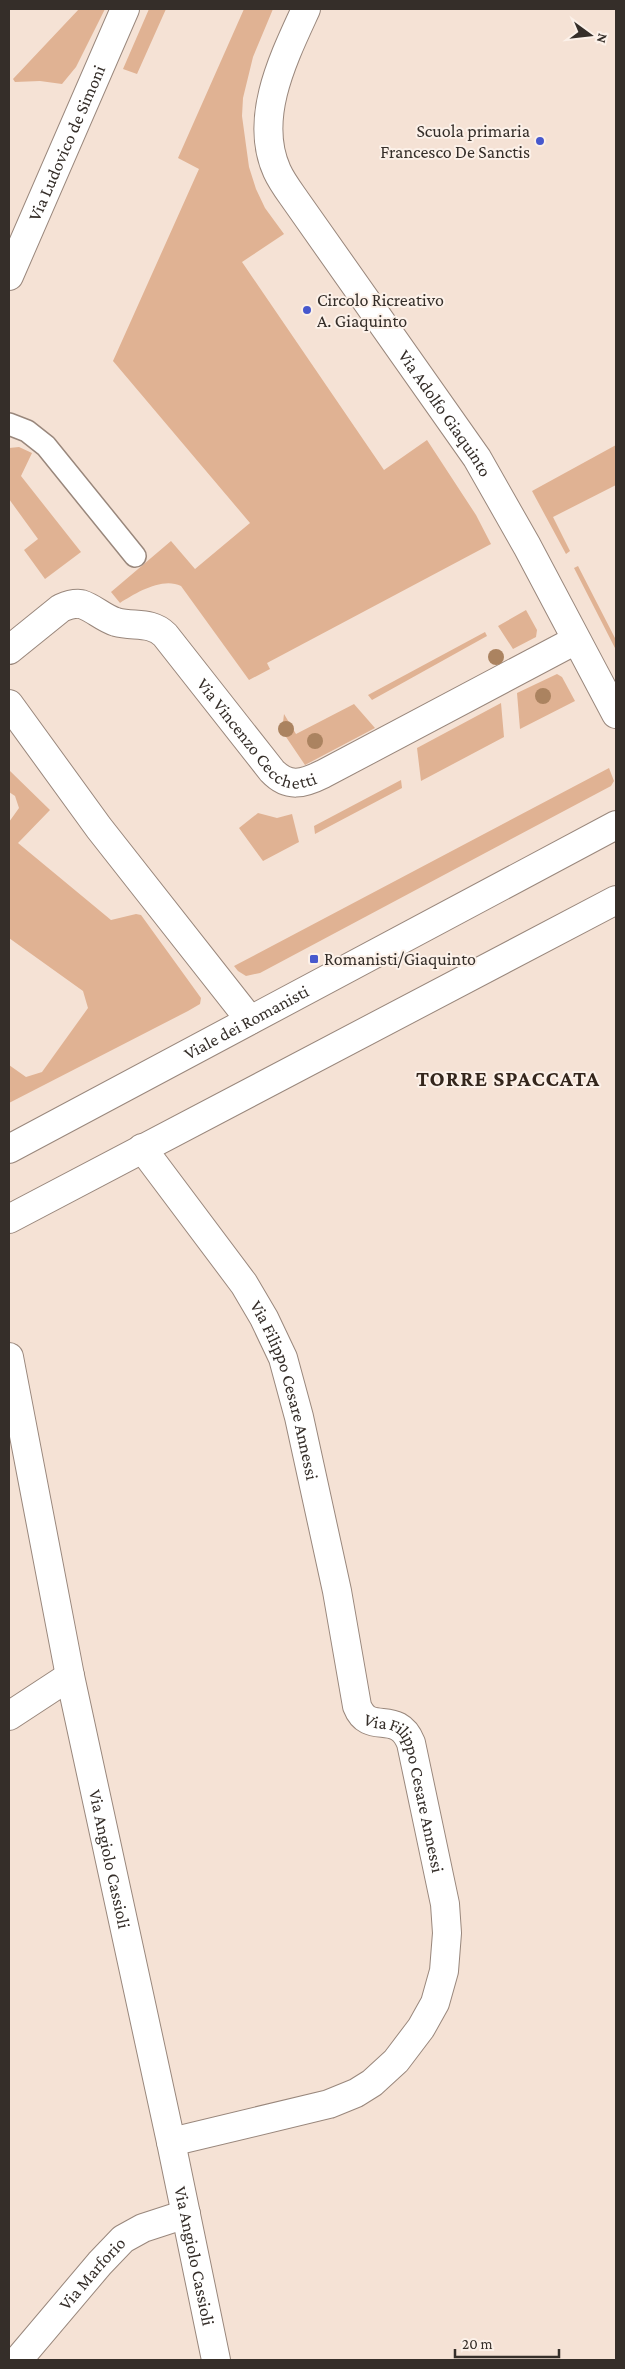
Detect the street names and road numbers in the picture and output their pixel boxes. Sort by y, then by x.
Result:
street label: Via Ludovico de Simoni [24,62,109,224]
street label: Via Adolfo Giaquinto [394,346,496,480]
street label: Via Vincenzo Cecchetti [193,674,320,793]
street label: Viale dei Romanisti [181,981,312,1064]
street label: Via Filippo Cesare Annessi [246,1297,323,1482]
street label: Via Filippo Cesare Annessi [361,1709,448,1875]
street label: Via Angiolo Cassioli [85,1788,135,1931]
street label: Via Angiolo Cassioli [170,2185,219,2328]
street label: Via Marforio [55,2233,130,2314]

